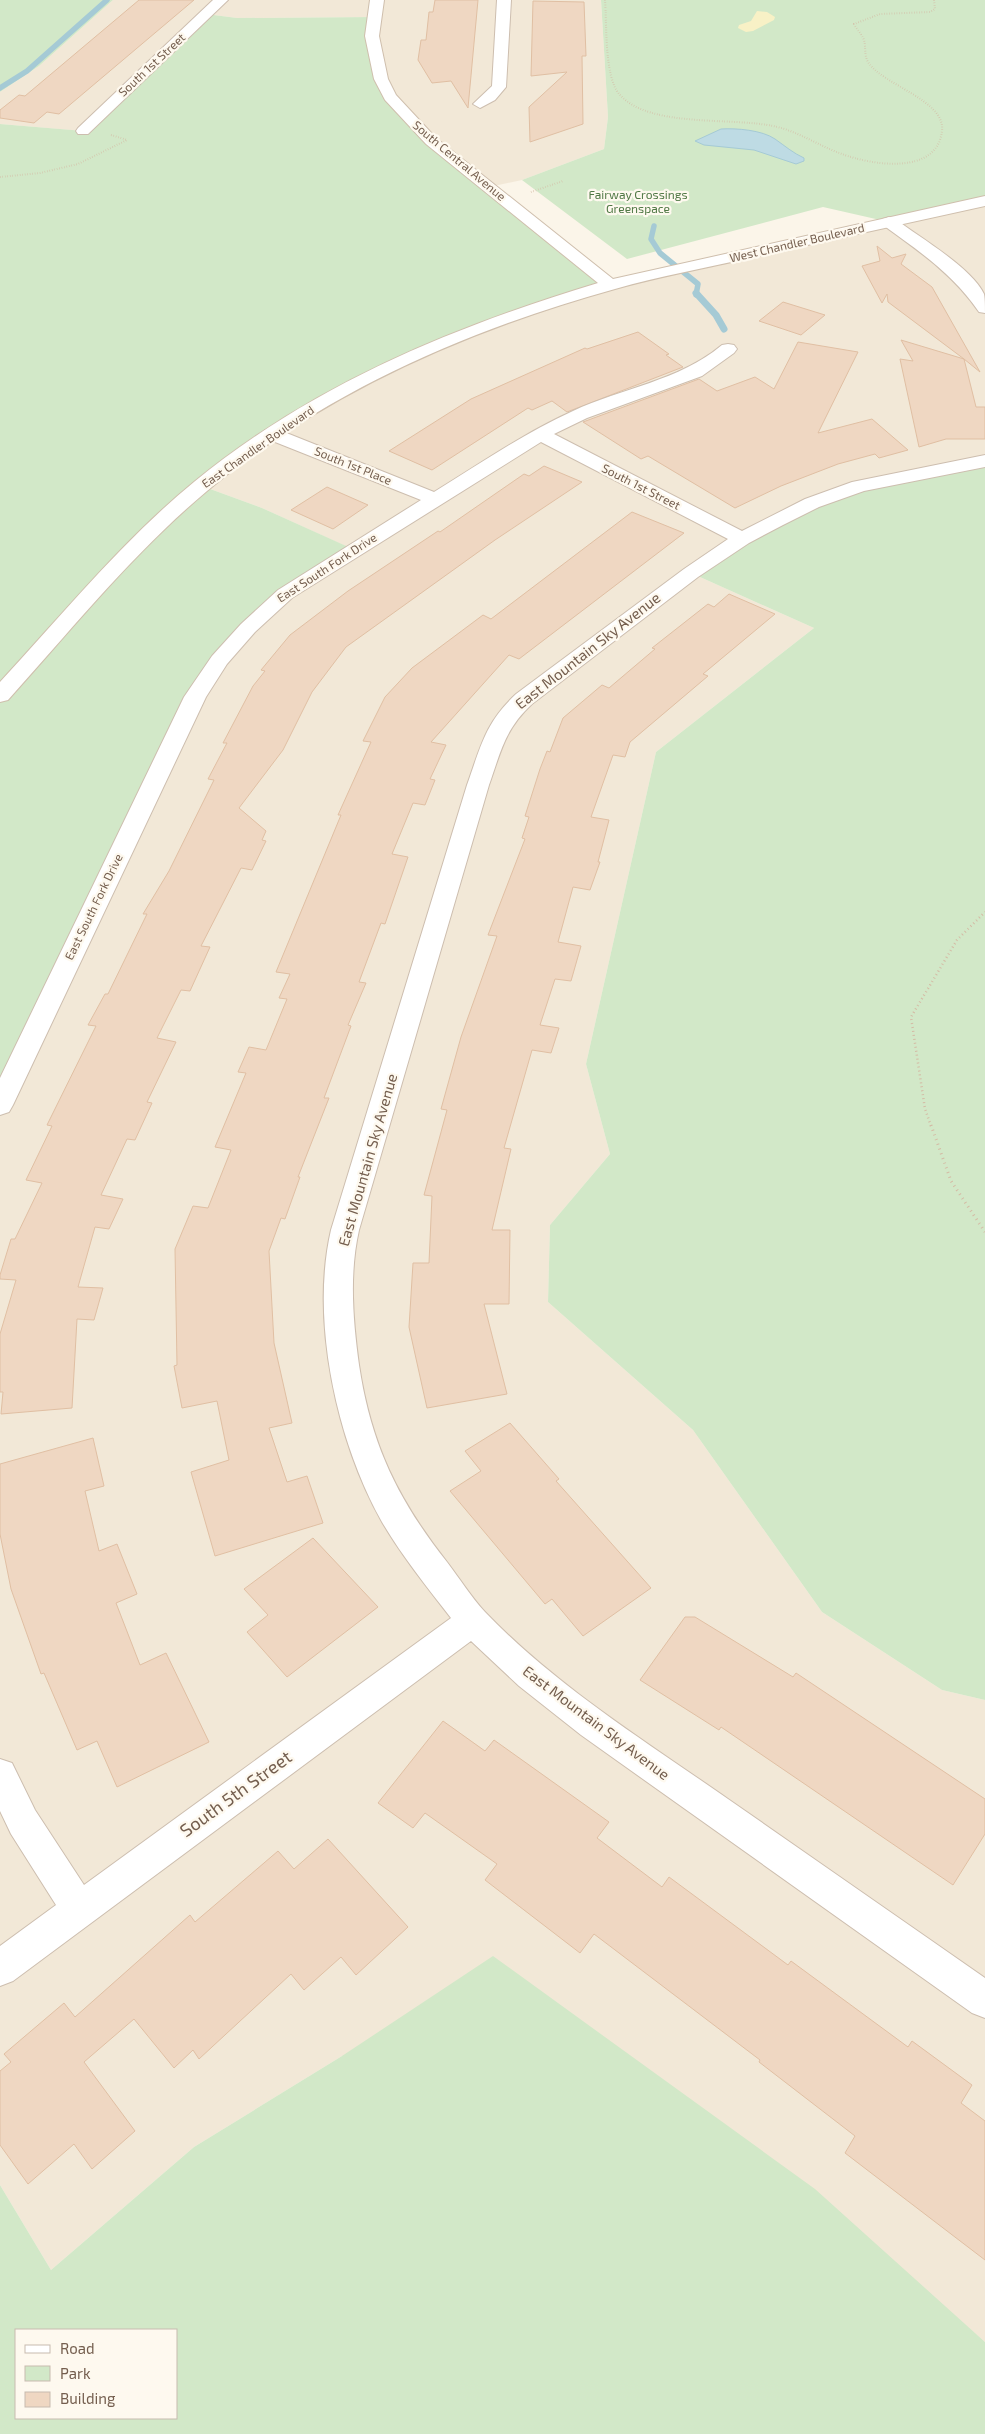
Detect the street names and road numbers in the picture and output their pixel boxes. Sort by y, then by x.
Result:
street label: South 1st Street [115,30,188,99]
street label: South Central Avenue [410,117,509,203]
street label: West Chandler Boulevard [728,220,866,264]
street label: East Chandler Boulevard [199,402,316,490]
street label: South 1st Place [313,443,394,487]
street label: South 1st Street [600,460,683,512]
street label: East South Fork Drive [274,530,379,605]
street label: East Mountain Sky Avenue [511,588,663,712]
street label: East South Fork Drive [61,851,125,962]
street label: East Mountain Sky Avenue [334,1071,400,1248]
street label: East Mountain Sky Avenue [520,1661,673,1783]
street label: South 5th Street [175,1745,296,1841]

